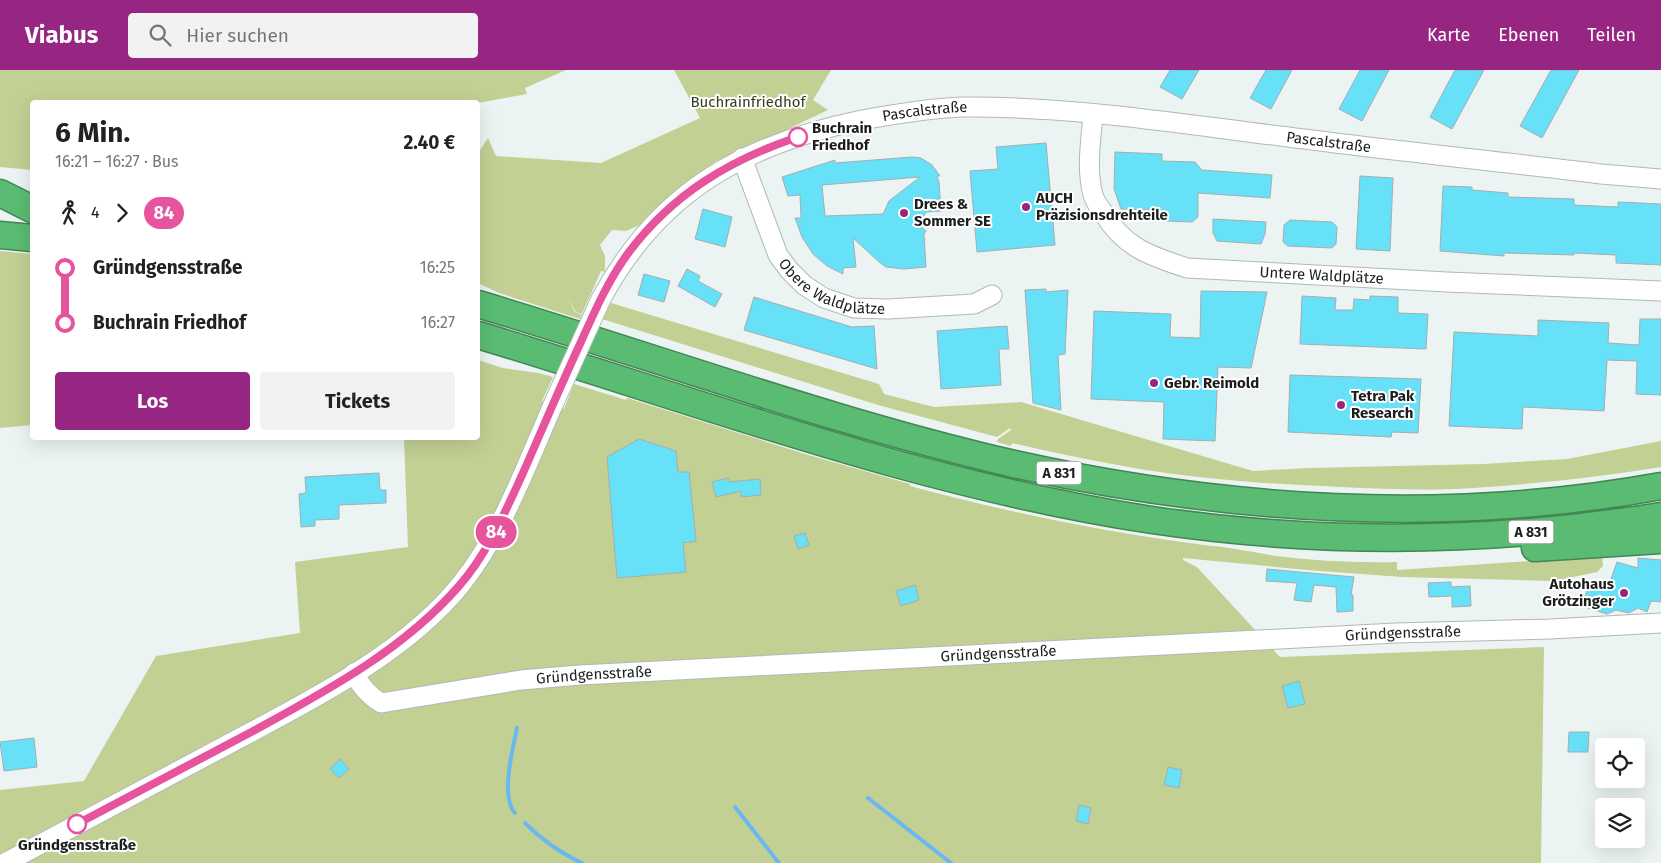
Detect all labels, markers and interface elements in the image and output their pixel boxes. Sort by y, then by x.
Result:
search box [128,13,478,58]
text: Viabus [25,21,98,49]
icon: search [146,21,174,49]
text: Hier suchen [186,24,289,47]
text: Karte [1427,24,1470,46]
text: Ebenen [1498,24,1559,46]
text: Teilen [1587,24,1636,46]
park label: Buchrainfriedhof [690,93,806,111]
street label: Pascalstraße [881,98,967,125]
text: 6 Min. [55,116,130,149]
place label: Buchrain Friedhof [812,119,872,154]
marker: Buchrain Friedhof [788,127,808,147]
street label: Pascalstraße [1285,128,1372,156]
text: 2.40 € [403,131,455,154]
text: 16:21 – 16:27 · Bus [55,152,179,171]
place label: AUCH Präzisionsdrehteile [1035,189,1168,224]
place label: Drees & Sommer SE [914,195,991,230]
icon: walk [55,199,83,227]
icon: forward [108,199,136,227]
marker: AUCH Präzisionsdrehteile [1020,201,1032,213]
text: 84 [154,202,174,224]
text: 4 [91,203,100,222]
marker: Drees & Sommer SE [898,207,910,219]
street label: Obere Waldplätze [775,255,885,318]
text: Gründgensstraße [93,256,243,279]
text: 16:25 [420,258,455,277]
street label: Untere Waldplätze [1259,263,1384,288]
text: Buchrain Friedhof [93,311,246,334]
text: 16:27 [421,313,455,332]
button: Los [55,372,250,430]
button: Tickets [260,372,455,430]
place label: Gebr. Reimold [1164,374,1259,392]
marker: Gebr. Reimold [1148,377,1160,389]
place label: Tetra Pak Research [1351,387,1415,422]
marker: Tetra Pak Research [1335,399,1347,411]
road number: A 831 [1036,462,1082,484]
line badge: 84 [474,516,518,548]
text: 84 [486,521,506,543]
road number: A 831 [1508,521,1554,544]
place label: Autohaus Grötzinger [1542,575,1615,610]
marker: Autohaus Grötzinger [1618,587,1630,599]
street label: Gründgensstraße [1344,622,1461,645]
street label: Gründgensstraße [940,641,1057,665]
street label: Gründgensstraße [535,662,652,688]
map controls [1595,738,1645,848]
button: locate [1595,738,1645,788]
button: layers [1595,798,1645,848]
marker: Gründgensstraße [67,814,87,834]
place label: Gründgensstraße [18,836,136,854]

